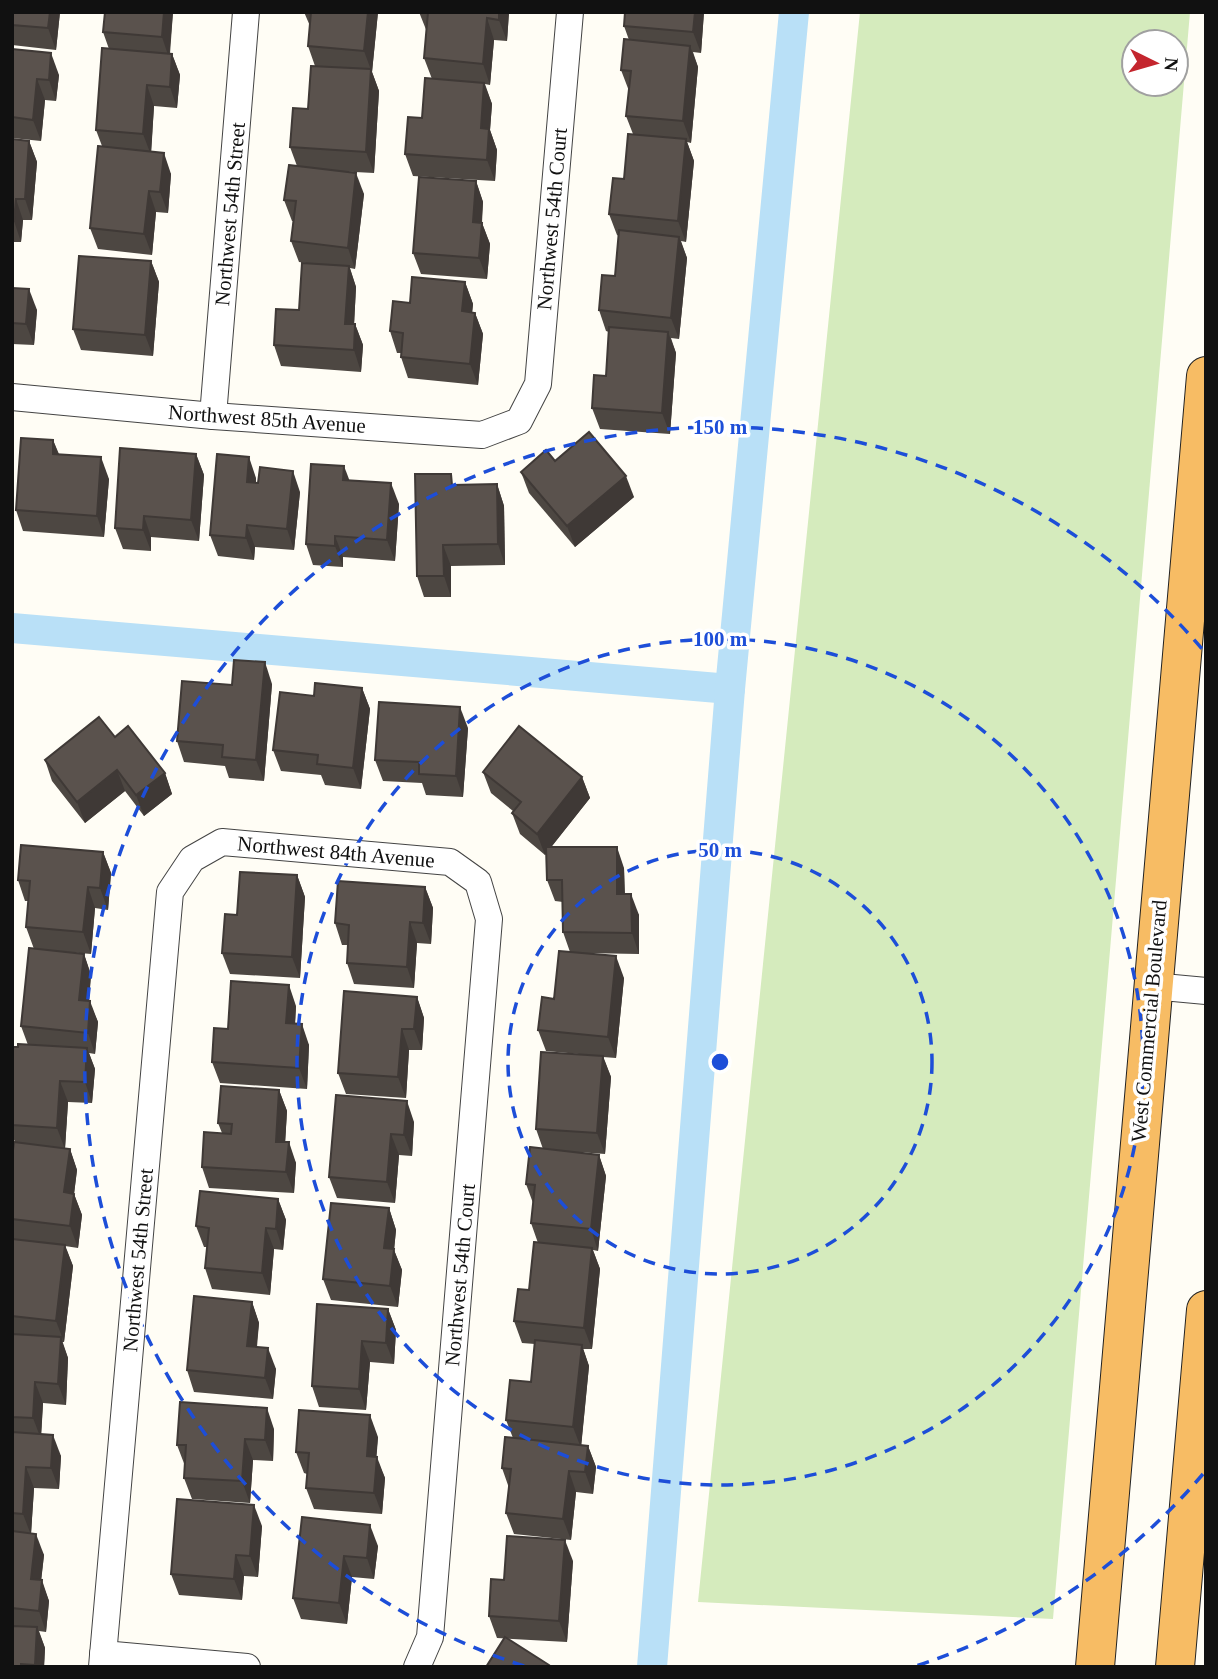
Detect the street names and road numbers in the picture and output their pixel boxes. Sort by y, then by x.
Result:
street label: Northwest 54th Street [210,121,250,307]
street label: Northwest 54th Court [532,127,572,311]
street label: Northwest 85th Avenue [167,400,367,438]
street label: Northwest 84th Avenue [236,831,436,873]
street label: West Commercial Boulevard [1126,898,1172,1143]
street label: Northwest 54th Street [118,1167,158,1353]
street label: Northwest 54th Court [440,1183,480,1367]

